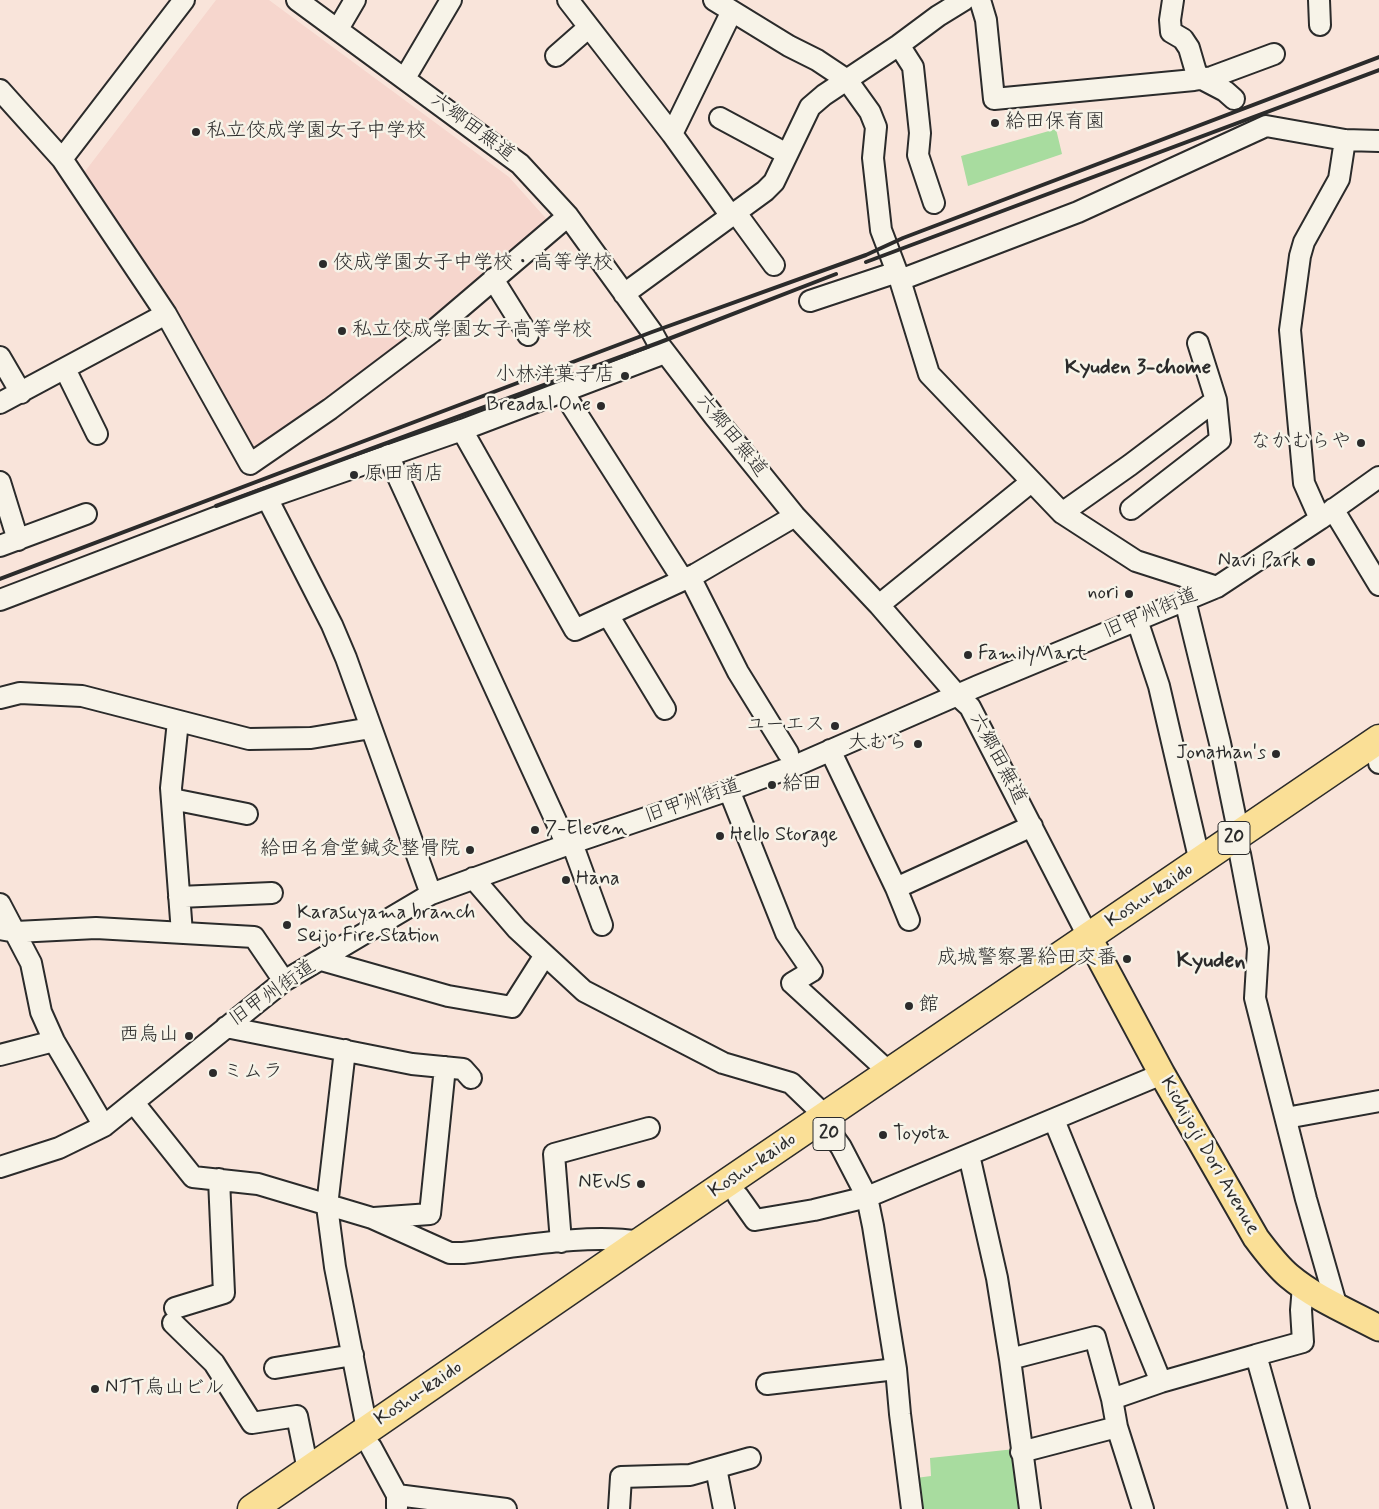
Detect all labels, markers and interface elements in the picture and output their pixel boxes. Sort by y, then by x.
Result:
street label: 六郷田無道 [425,88,519,168]
place label: 給田保育園 [1005,111,1105,135]
marker: 給田保育園 [989,117,1001,129]
place label: 私立佼成学園女子中学校 [206,120,426,144]
marker: 私立佼成学園女子中学校 [190,126,202,138]
place label: 佼成学園女子中学校・高等学校 [333,252,613,276]
marker: 佼成学園女子中学校・高等学校 [317,258,329,270]
place label: 私立佼成学園女子高等学校 [352,319,592,343]
marker: 私立佼成学園女子高等学校 [336,325,348,337]
district label: Kyuden 3-chome [1065,356,1211,382]
place label: 小林洋菓子店 [495,364,615,388]
marker: 小林洋菓子店 [619,370,631,382]
street label: 六郷田無道 [690,390,772,482]
place label: Breadal One [486,394,591,418]
marker: Breadal One [595,400,607,412]
place label: なかむらや [1251,431,1351,455]
marker: なかむらや [1355,437,1367,449]
place label: 原田商店 [364,463,444,487]
marker: 原田商店 [348,469,360,481]
place label: Navi Park [1218,550,1301,574]
marker: Navi Park [1305,556,1317,568]
place label: nori [1087,582,1119,606]
street label: 旧甲州街道 [1100,583,1202,645]
marker: nori [1123,588,1135,600]
place label: FamilyMart [978,643,1087,667]
marker: FamilyMart [962,649,974,661]
street label: 六郷田無道 [963,709,1031,809]
place label: ユーエス [746,714,825,738]
marker: ユーエス [829,720,841,732]
place label: 大むら [848,732,908,756]
marker: 大むら [912,738,924,750]
place label: Jonathan's [1176,742,1266,766]
marker: Jonathan's [1270,748,1282,760]
place label: 給田 [782,773,822,797]
street label: 旧甲州街道 [642,774,744,830]
marker: 給田 [766,779,778,791]
place label: 7-Eleven [545,818,627,842]
road number: 20 [1218,821,1250,854]
marker: 7-Eleven [529,824,541,836]
place label: Hello Storage [730,824,838,848]
marker: Hello Storage [714,830,726,842]
place label: 給田名倉堂鍼灸整骨院 [260,838,460,862]
marker: 給田名倉堂鍼灸整骨院 [464,844,476,856]
street label: Koshu-kaido [1102,858,1198,934]
place label: Hana [576,868,620,892]
marker: Hana [560,874,572,886]
place label: Karasuyama branch Seijo Fire Station [297,902,475,949]
marker: Karasuyama branch Seijo Fire Station [281,919,293,931]
place label: 成城警察署給田交番 [937,947,1117,971]
district label: Kyuden [1176,949,1246,975]
marker: 成城警察署給田交番 [1121,953,1133,965]
street label: 旧甲州街道 [225,955,321,1033]
place label: 館 [919,994,939,1018]
marker: 館 [903,1000,915,1012]
place label: 西烏山 [119,1024,179,1048]
marker: 西烏山 [183,1030,195,1042]
place label: ミムラ [223,1061,283,1085]
marker: ミムラ [207,1067,219,1079]
street label: Kichijoji Dori Avenue [1154,1073,1264,1239]
road number: 20 [813,1118,845,1150]
place label: Toyota [893,1123,949,1147]
street label: Koshu-kaido [705,1128,801,1204]
marker: Toyota [877,1129,889,1141]
place label: NEWS [578,1172,631,1196]
marker: NEWS [635,1178,647,1190]
street label: Koshu-kaido [371,1356,467,1432]
place label: NTT烏山ビル [105,1377,225,1401]
marker: NTT烏山ビル [89,1383,101,1395]

